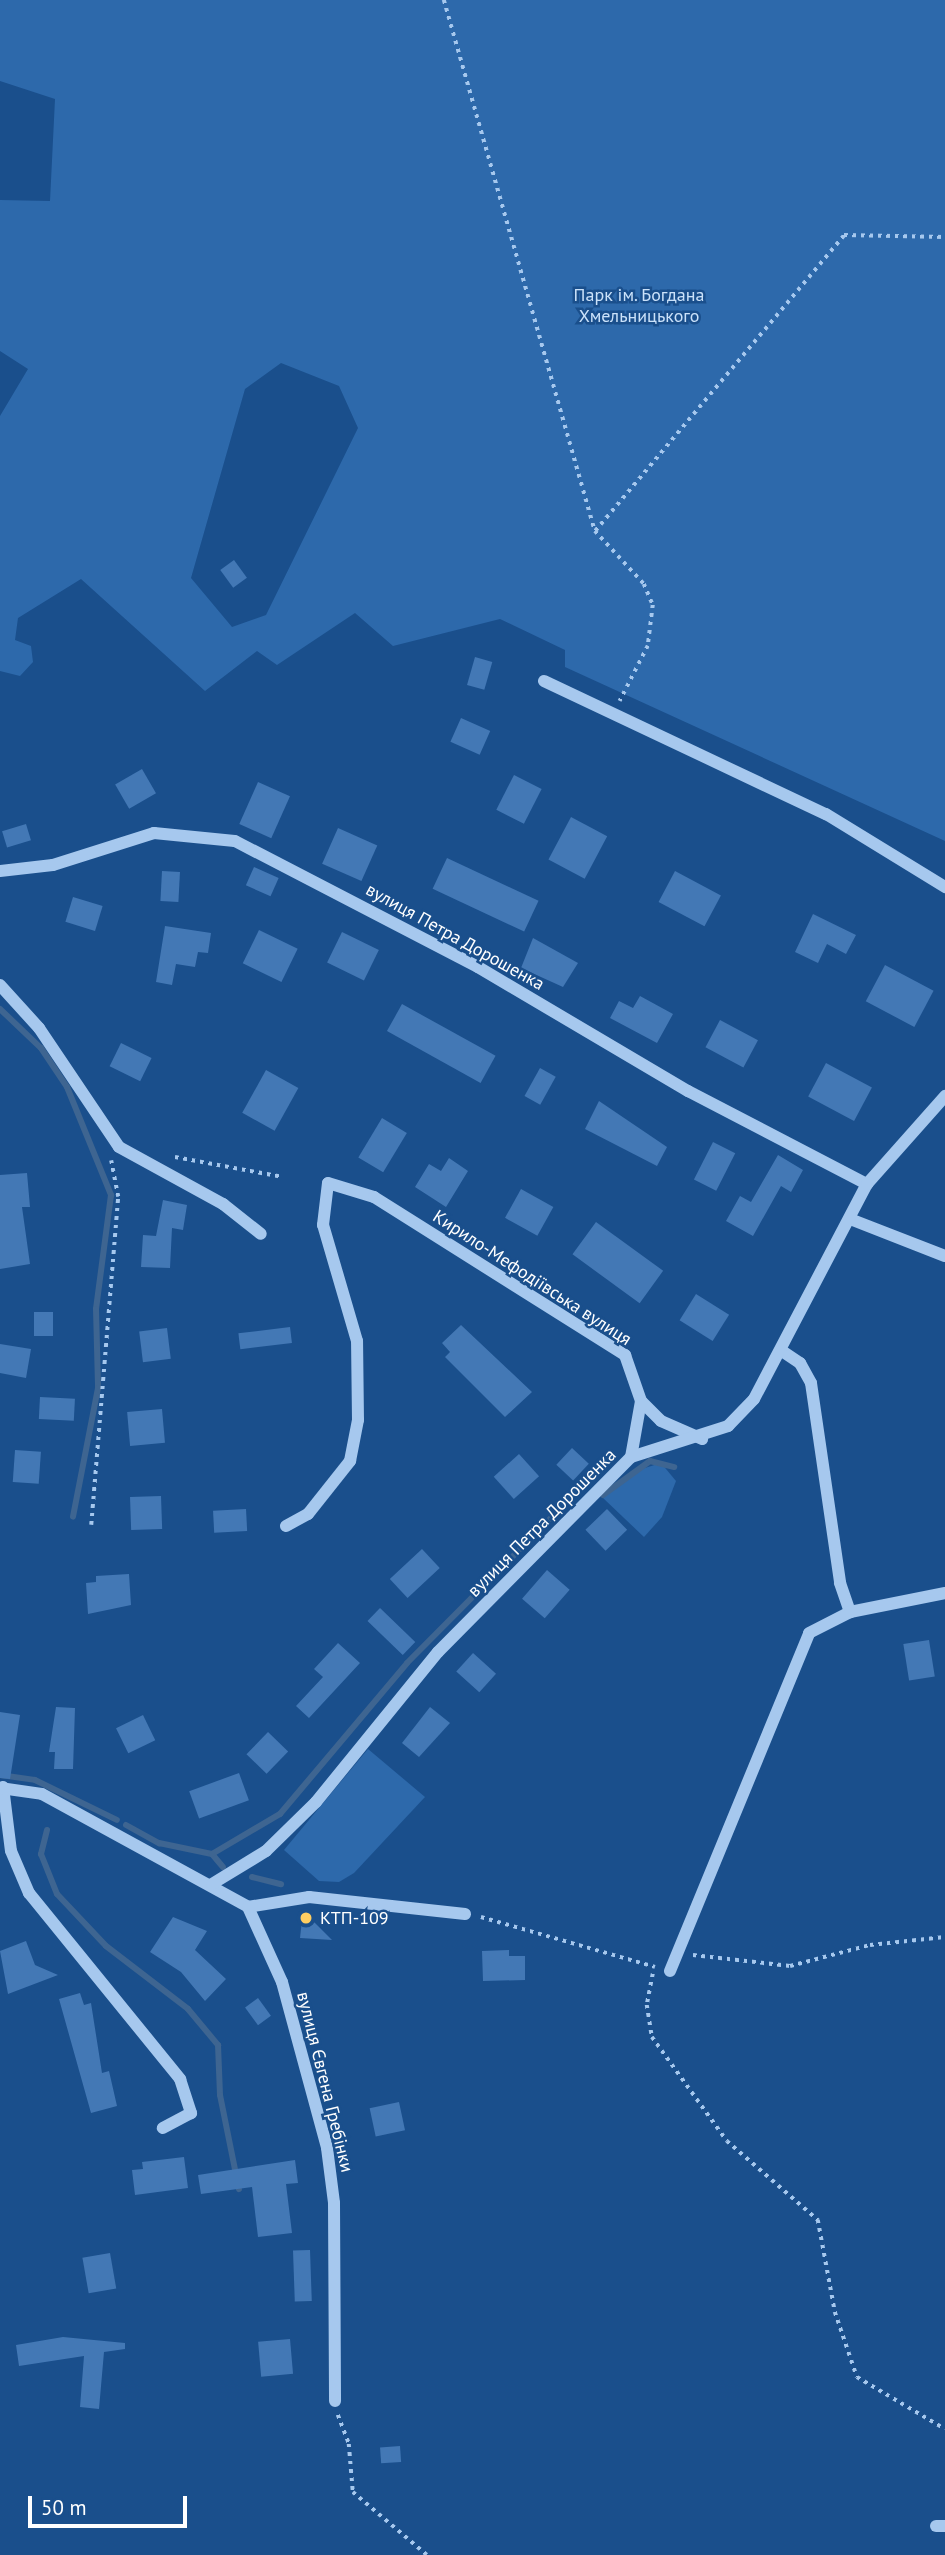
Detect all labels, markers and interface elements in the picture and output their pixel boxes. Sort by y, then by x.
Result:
park label: Парк ім. Богдана Хмельницького [573,285,705,328]
street label: вулиця Петра Дорошенка [362,879,548,995]
street label: Кирило-Мефодіївська вулиця [429,1206,635,1350]
street label: вулиця Петра Дорошенка [463,1444,621,1602]
place label: КТП-109 [320,1907,389,1929]
marker: КТП-109 [298,1910,314,1926]
street label: вулиця Євгена Гребінки [292,1990,358,2174]
scale bar [32,2482,191,2526]
text: 50 m [41,2494,87,2521]

